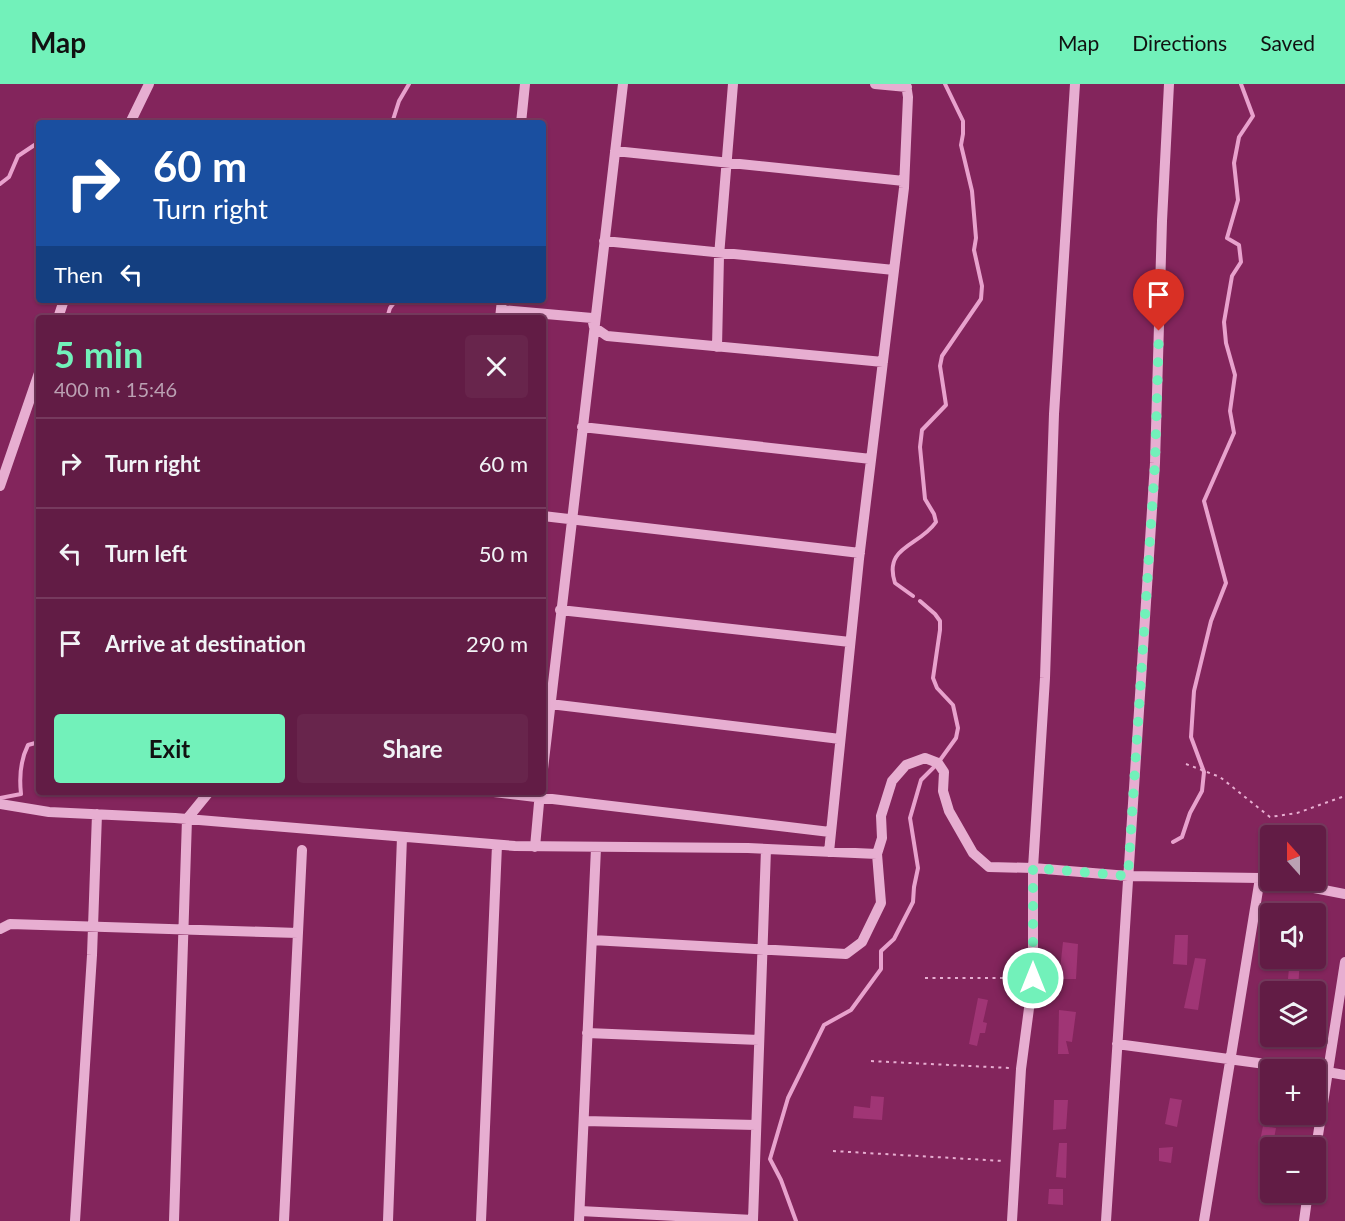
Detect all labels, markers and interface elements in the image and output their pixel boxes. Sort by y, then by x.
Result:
text: Map [30,25,86,59]
text: Map [1058,30,1099,55]
text: Directions [1132,30,1227,55]
text: Saved [1260,30,1315,55]
text: 60 m [153,141,247,191]
icon: right [54,144,132,222]
text: Turn right [153,192,268,225]
icon: left [115,258,148,291]
text: Then [54,261,103,288]
pin [1133,269,1184,331]
icon: arrive [1142,278,1175,311]
text: 5 min [54,332,143,376]
button: close [465,335,528,398]
text: 400 m · 15:46 [54,377,177,401]
icon: right [54,447,87,480]
text: Turn right [105,450,200,477]
text: 60 m [479,450,528,477]
icon: left [54,537,87,570]
text: Turn left [105,540,187,567]
text: 50 m [479,540,528,567]
icon: arrive [54,627,87,660]
text: Arrive at destination [105,630,306,657]
text: 290 m [466,630,528,657]
button: Exit [54,714,285,783]
button: Share [297,714,528,783]
north arrow [1260,825,1326,891]
map controls [1260,825,1326,1203]
button: sound [1260,903,1326,969]
position arrow [1001,946,1065,1010]
button: layers [1260,981,1326,1047]
button: + [1260,1059,1326,1125]
button: − [1260,1137,1326,1203]

